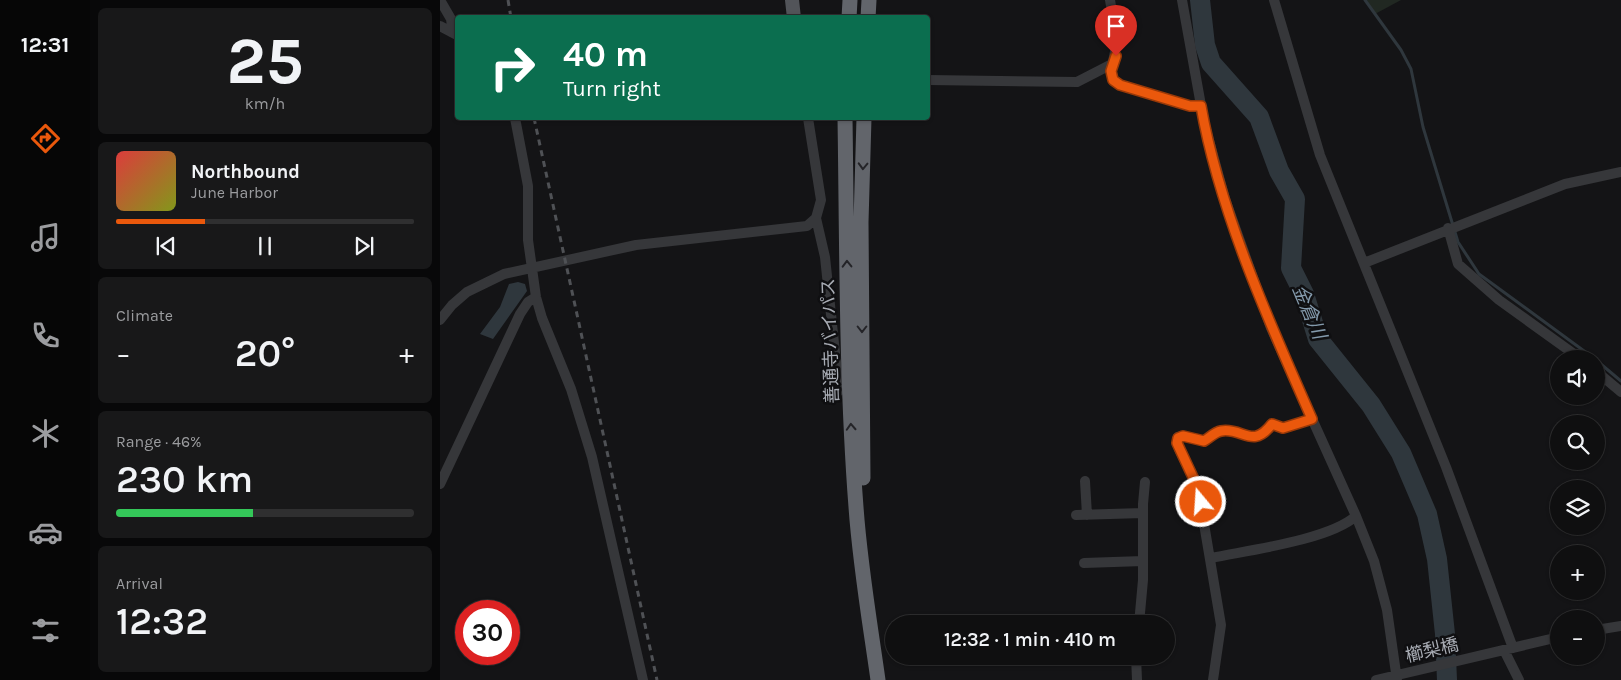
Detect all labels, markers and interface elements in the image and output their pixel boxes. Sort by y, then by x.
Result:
pin [1095,5,1137,56]
icon: arrive [1102,12,1130,40]
text: 25 [226,23,304,99]
text: 12:31 [21,32,69,58]
text: 40 m [563,34,648,75]
icon: right [480,35,545,100]
text: Turn right [563,76,661,102]
text: km/h [245,94,285,113]
icon: directions [28,121,63,156]
text: Northbound [191,161,300,183]
one-way arrow [858,162,868,170]
text: June Harbor [191,183,278,202]
icon: music [28,220,63,255]
icon: previous [152,232,180,260]
icon: pause [251,232,279,260]
icon: next [350,232,378,260]
one-way arrow [842,260,852,268]
street label: 善通寺バイパス [817,278,843,404]
water label: 金倉川 [1288,281,1331,344]
text: Climate [116,306,173,325]
icon: phone [28,318,63,353]
one-way arrow [857,325,867,333]
text: 20° [235,331,295,376]
text: − [116,337,131,370]
text: + [399,337,414,370]
map controls [1550,350,1605,665]
button: sound [1550,350,1605,405]
button: search [1550,415,1605,470]
icon: climate [28,416,63,451]
one-way arrow [846,422,857,430]
text: Range · 46% [116,432,202,451]
text: 230 km [116,457,253,502]
position arrow [1174,475,1226,527]
button: layers [1550,480,1605,535]
icon: car [28,515,63,550]
button: + [1550,545,1605,600]
text: Arrival [116,574,163,593]
text: 12:32 [116,599,208,644]
speed limit sign: 30 [455,600,520,665]
button: − [1550,610,1605,665]
icon: filters [28,613,63,648]
text: 12:32 · 1 min · 410 m [944,629,1116,651]
street label: 櫛梨橋 [1403,633,1461,667]

